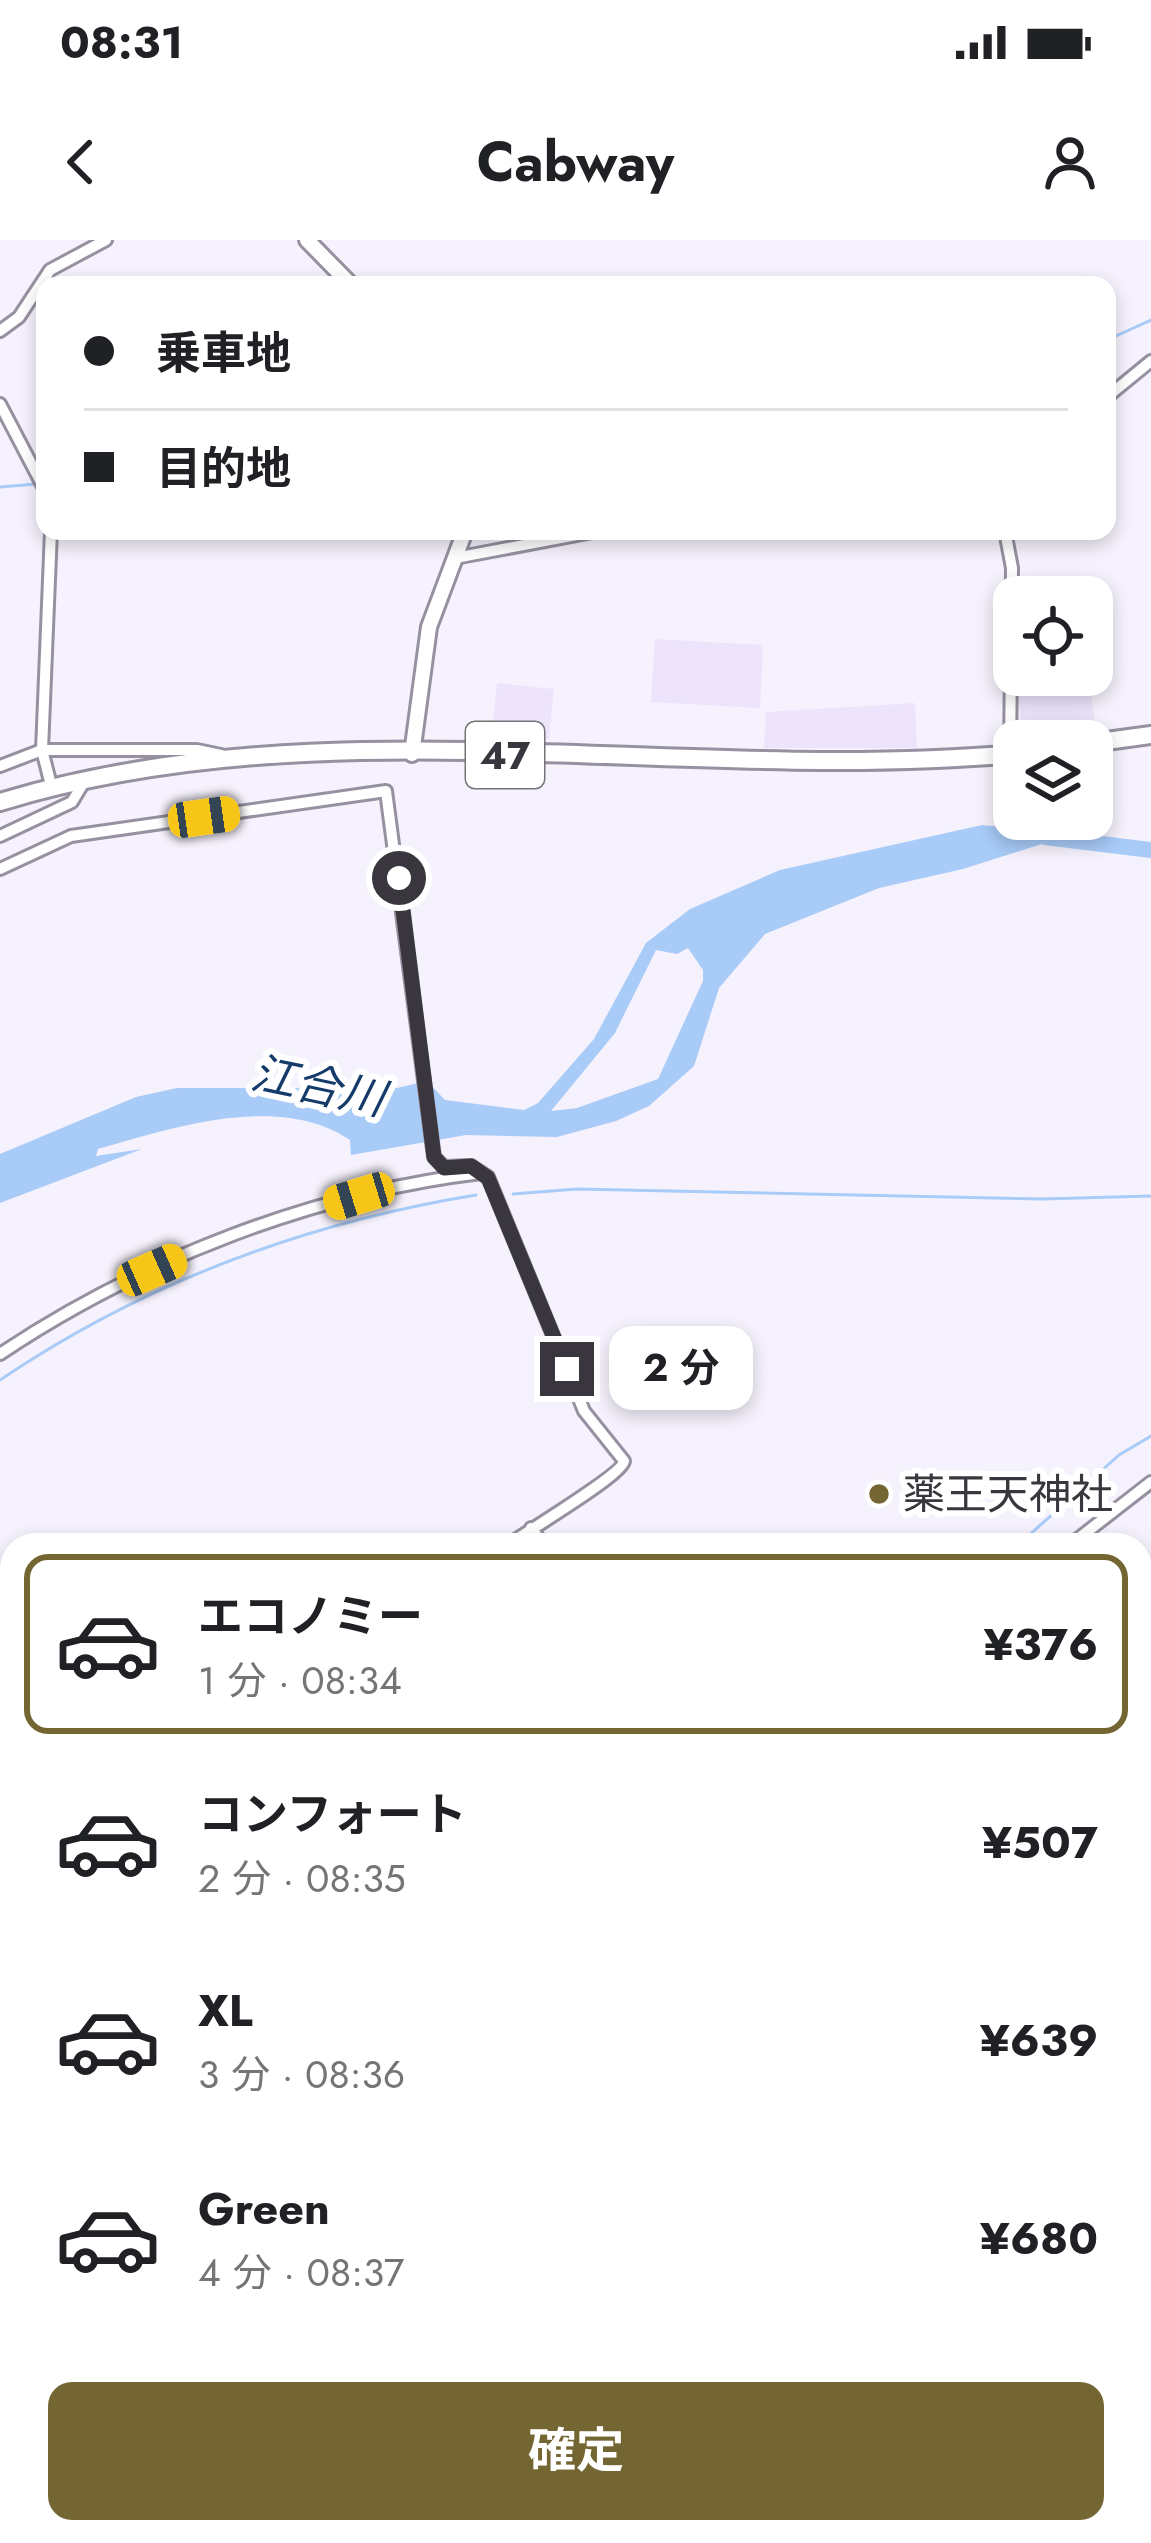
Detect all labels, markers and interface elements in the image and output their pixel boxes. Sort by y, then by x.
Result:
text: 08:31 [60,10,183,75]
text: Cabway [477,123,674,201]
icon: back [48,129,114,195]
icon: person [1037,129,1103,195]
text: 乗車地 [156,321,291,386]
text: 目的地 [156,436,291,501]
map controls [993,576,1113,840]
button: locate [993,576,1113,696]
button: layers [993,720,1113,840]
road number: 47 [466,722,544,788]
car [166,794,242,840]
route start [372,851,426,905]
water label: 江合川 [245,1040,395,1133]
car [319,1168,399,1224]
car [112,1239,192,1301]
callout: 2 分 [609,1327,753,1411]
text: 2 分 [643,1339,719,1396]
route end [540,1342,594,1396]
place label: 薬王天神社 [903,1464,1113,1525]
marker: 薬王天神社 [866,1481,892,1507]
text: エコノミー [198,1584,423,1649]
icon: car [54,1590,162,1698]
text: ¥376 [983,1612,1098,1677]
text: 1 分 · 08:34 [198,1652,402,1709]
text: コンフォート [198,1782,467,1847]
icon: car [54,1788,162,1896]
text: ¥507 [982,1810,1098,1875]
text: 2 分 · 08:35 [198,1850,406,1907]
text: XL [198,1978,253,2043]
icon: car [54,1986,162,2094]
text: ¥639 [980,2008,1098,2073]
text: 3 分 · 08:36 [198,2046,405,2103]
text: Green [198,2176,330,2241]
icon: car [54,2184,162,2292]
text: ¥680 [980,2206,1098,2271]
text: 4 分 · 08:37 [198,2244,404,2301]
button: 確定 [48,2382,1104,2520]

